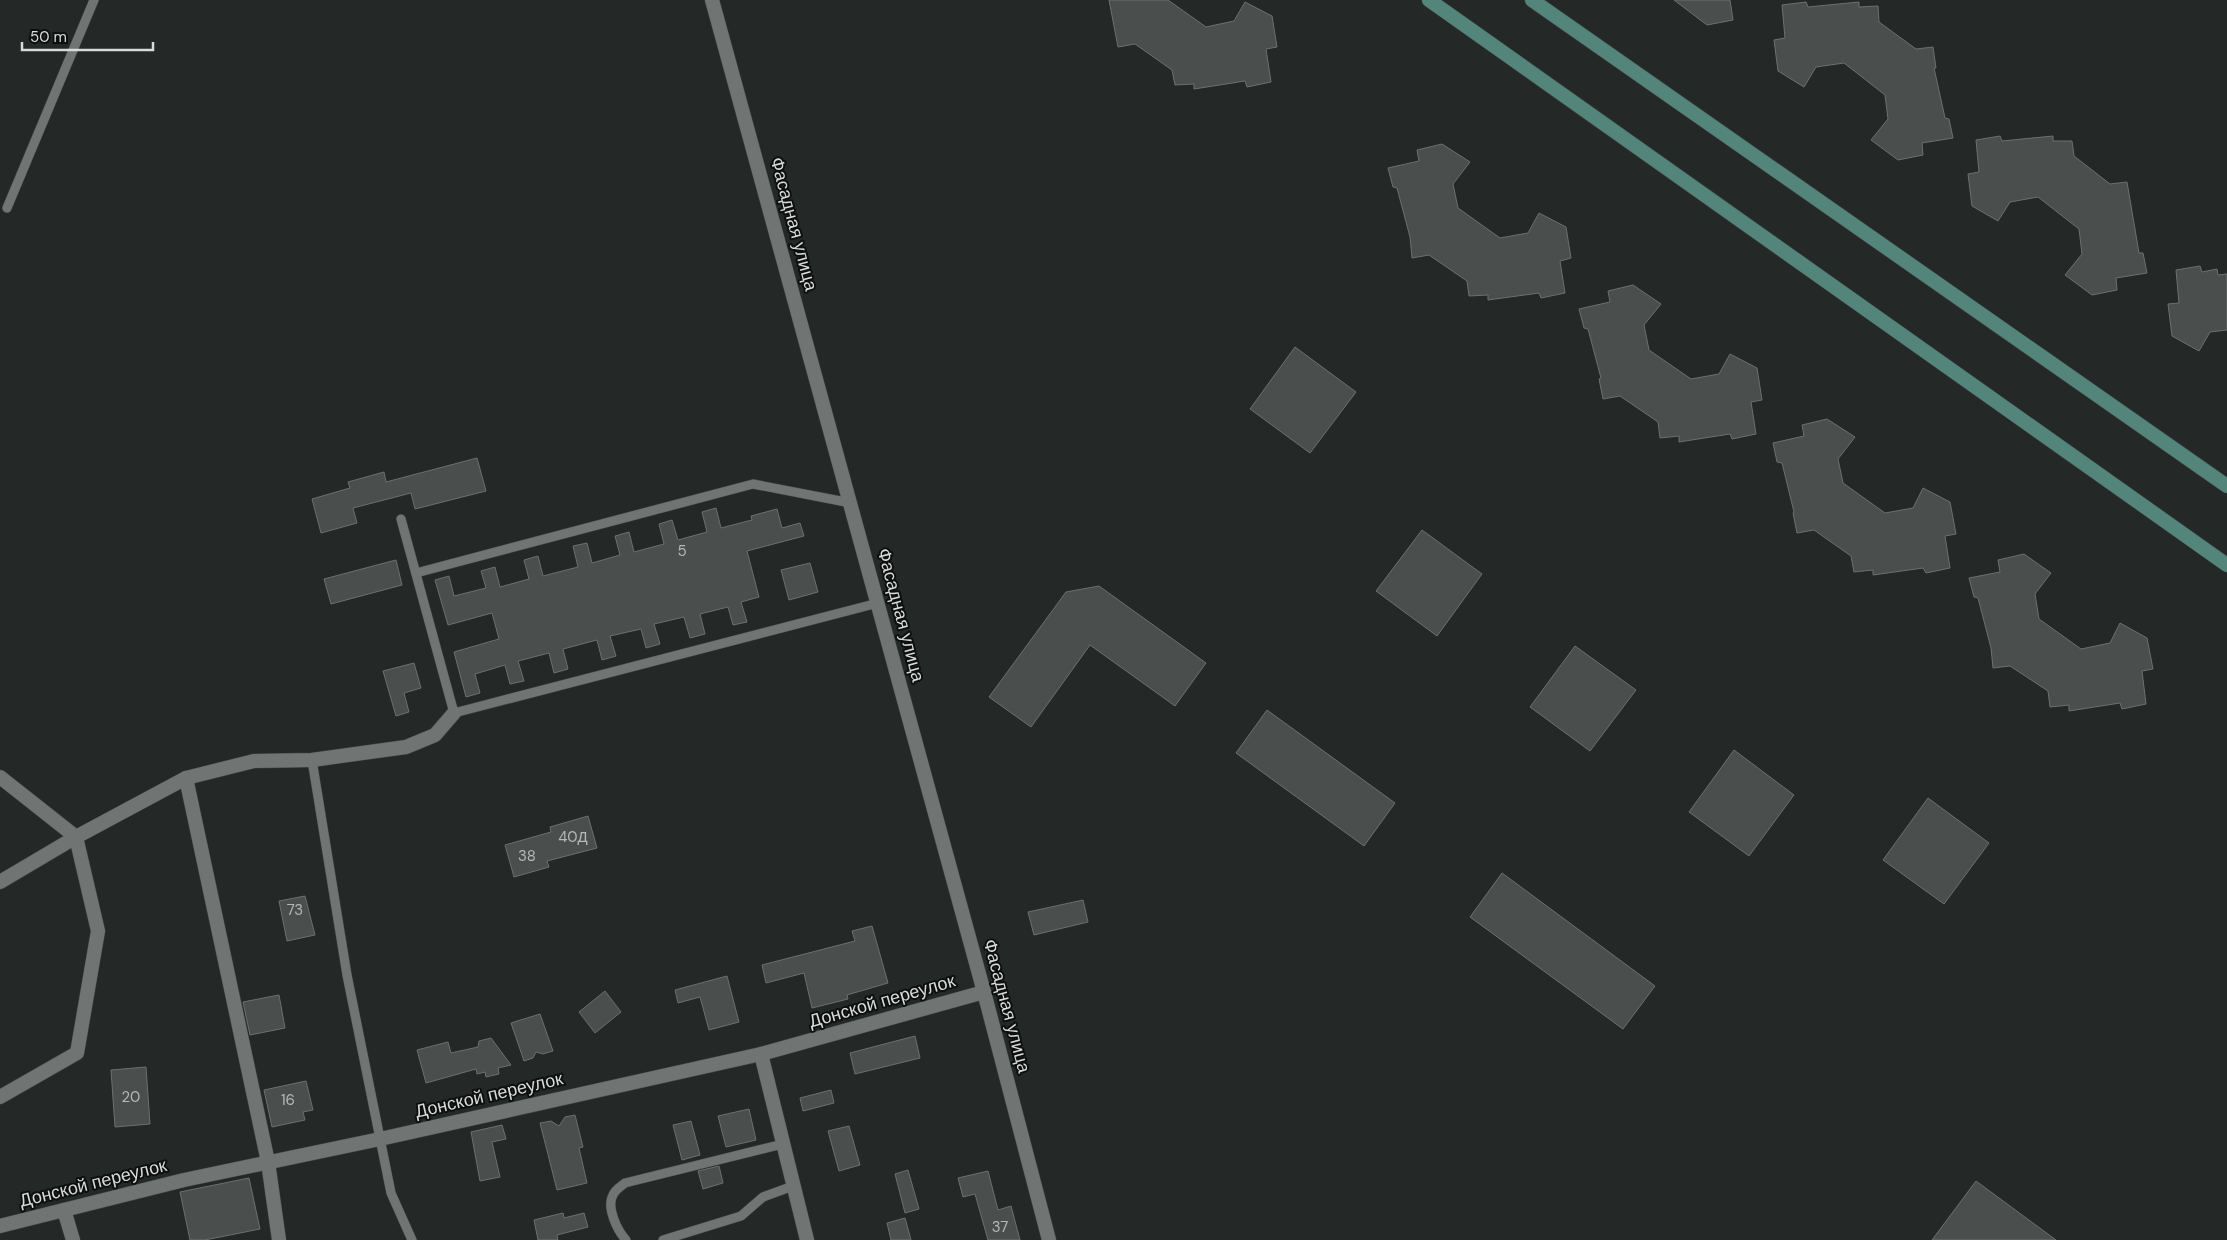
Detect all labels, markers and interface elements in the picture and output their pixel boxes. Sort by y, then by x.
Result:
scale bar [22,20,154,52]
text: 50 m [30,27,67,47]
street label: Фасадная улица [765,155,824,294]
house number: 5 [677,541,687,561]
street label: Фасадная улица [872,546,931,685]
house number: 40Д [558,827,588,847]
house number: 38 [518,846,536,866]
house number: 73 [287,900,303,920]
street label: Фасадная улица [978,937,1037,1076]
street label: Донской переулок [806,969,958,1033]
street label: Донской переулок [413,1066,565,1124]
house number: 20 [122,1087,140,1107]
house number: 16 [281,1090,295,1110]
street label: Донской переулок [17,1153,169,1213]
house number: 37 [992,1217,1008,1237]

